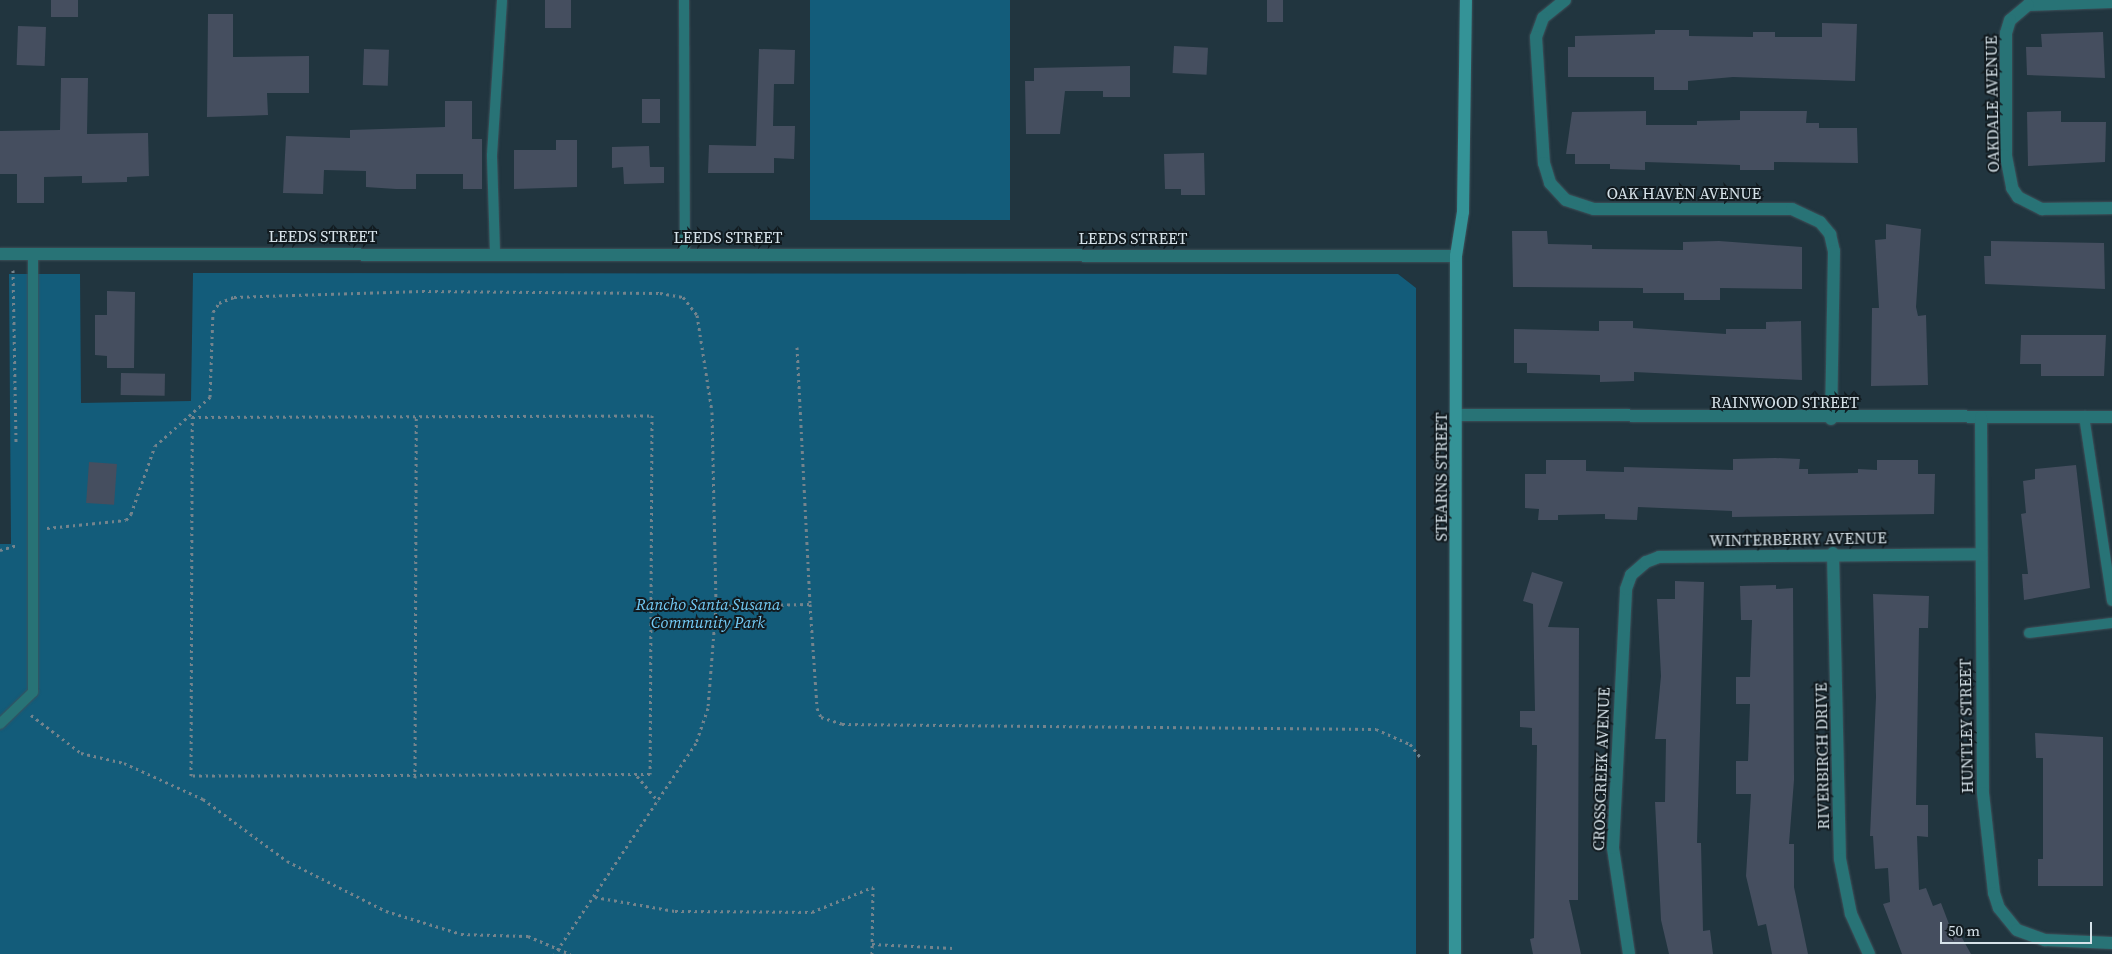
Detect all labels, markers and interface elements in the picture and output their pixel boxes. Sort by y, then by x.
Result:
street label: OAKDALE AVENUE [1981,35,2003,173]
street label: OAK HAVEN AVENUE [1607,183,1761,203]
street label: LEEDS STREET [269,226,377,246]
street label: LEEDS STREET [674,227,782,247]
street label: LEEDS STREET [1079,228,1187,248]
street label: RAINWOOD STREET [1711,392,1859,412]
street label: STEARNS STREET [1431,413,1451,541]
street label: WINTERBERRY AVENUE [1709,528,1887,550]
park label: Rancho Santa Susana Community Park [636,594,780,632]
street label: HUNTLEY STREET [1955,658,1977,794]
street label: RIVERBIRCH DRIVE [1811,682,1833,830]
street label: CROSSCREEK AVENUE [1589,687,1613,851]
scale bar [1942,912,2094,944]
text: 50 m [1948,920,1980,941]

